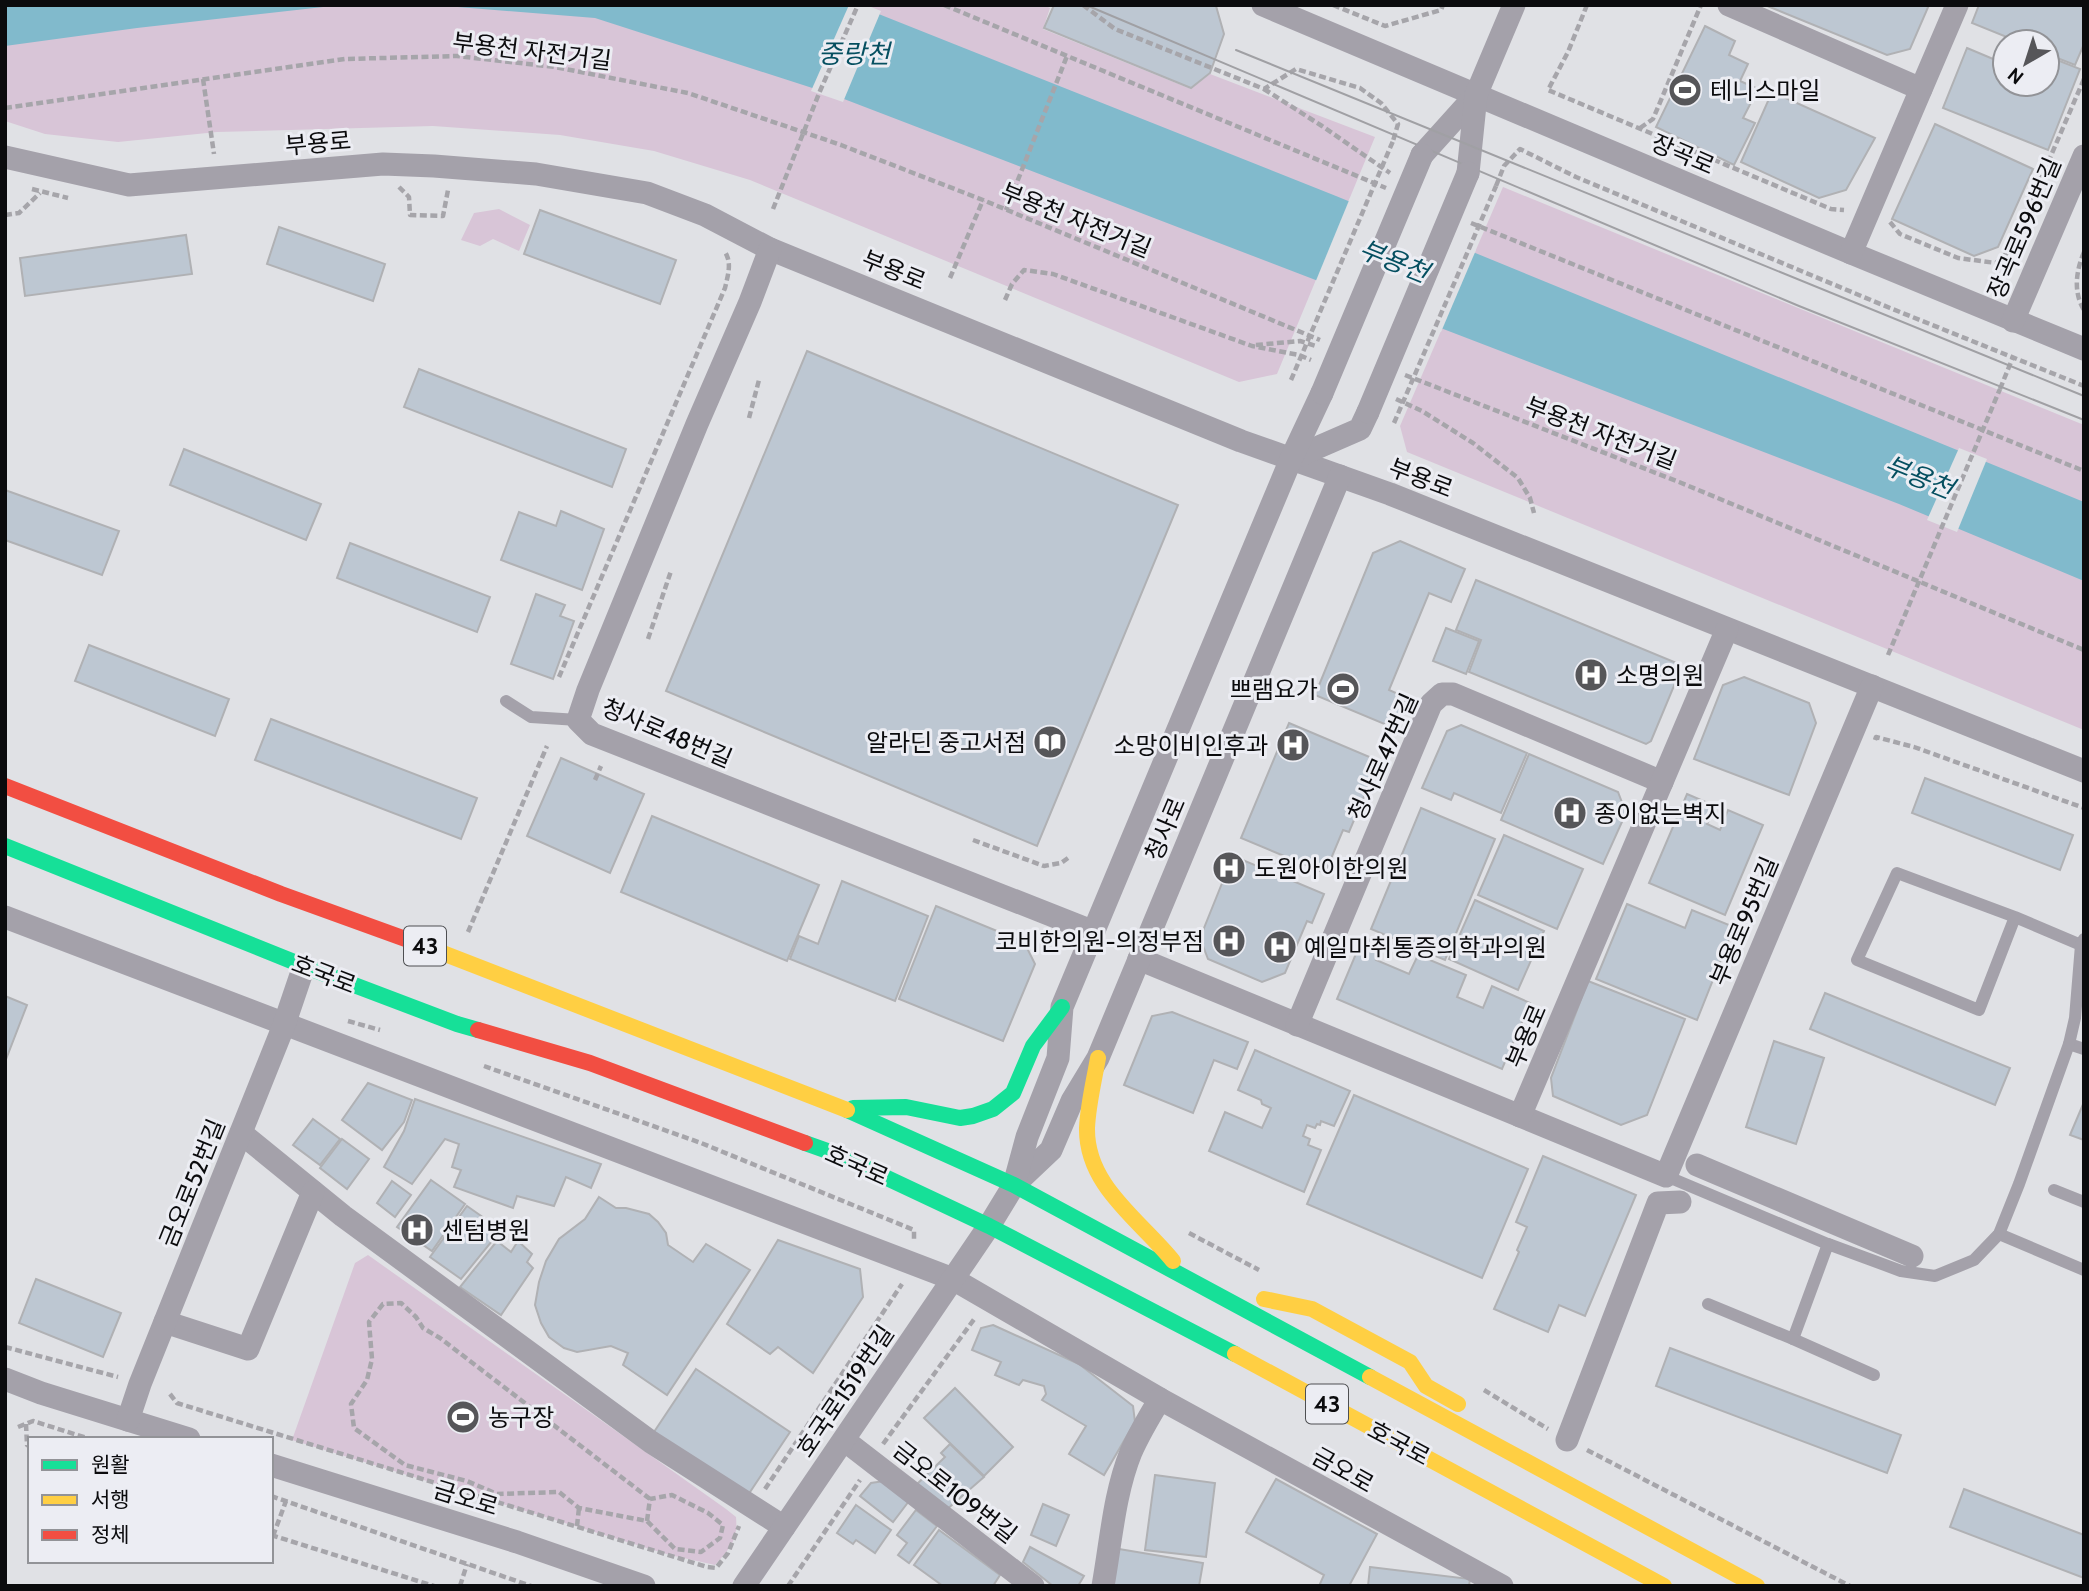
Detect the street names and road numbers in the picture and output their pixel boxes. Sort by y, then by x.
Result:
street label: 부용천 자전거길 [451,27,613,75]
street label: 부용로 [284,126,352,160]
street label: 장곡로 [1647,128,1719,180]
street label: 장곡로596번길 [1981,153,2067,303]
street label: 부용천 자전거길 [996,177,1156,263]
street label: 부용로 [858,244,930,296]
street label: 부용천 자전거길 [1521,391,1681,475]
street label: 부용로 [1385,453,1457,503]
street label: 청사로47번길 [1342,689,1424,825]
street label: 청사로48번길 [597,693,737,773]
street label: 청사로 [1139,793,1191,865]
street label: 부용로95번길 [1704,852,1784,990]
road number: 43 [404,926,446,965]
street label: 호국로 [288,949,360,999]
street label: 부용로 [1500,1000,1552,1072]
street label: 금오로52번길 [153,1115,231,1251]
street label: 호국로 [821,1138,893,1192]
street label: 호국로1519번길 [790,1320,900,1462]
road number: 43 [1306,1385,1348,1424]
street label: 호국로 [1363,1415,1435,1471]
street label: 금오로109번길 [888,1435,1022,1549]
street label: 금오로 [1307,1441,1379,1499]
street label: 금오로 [430,1474,502,1522]

